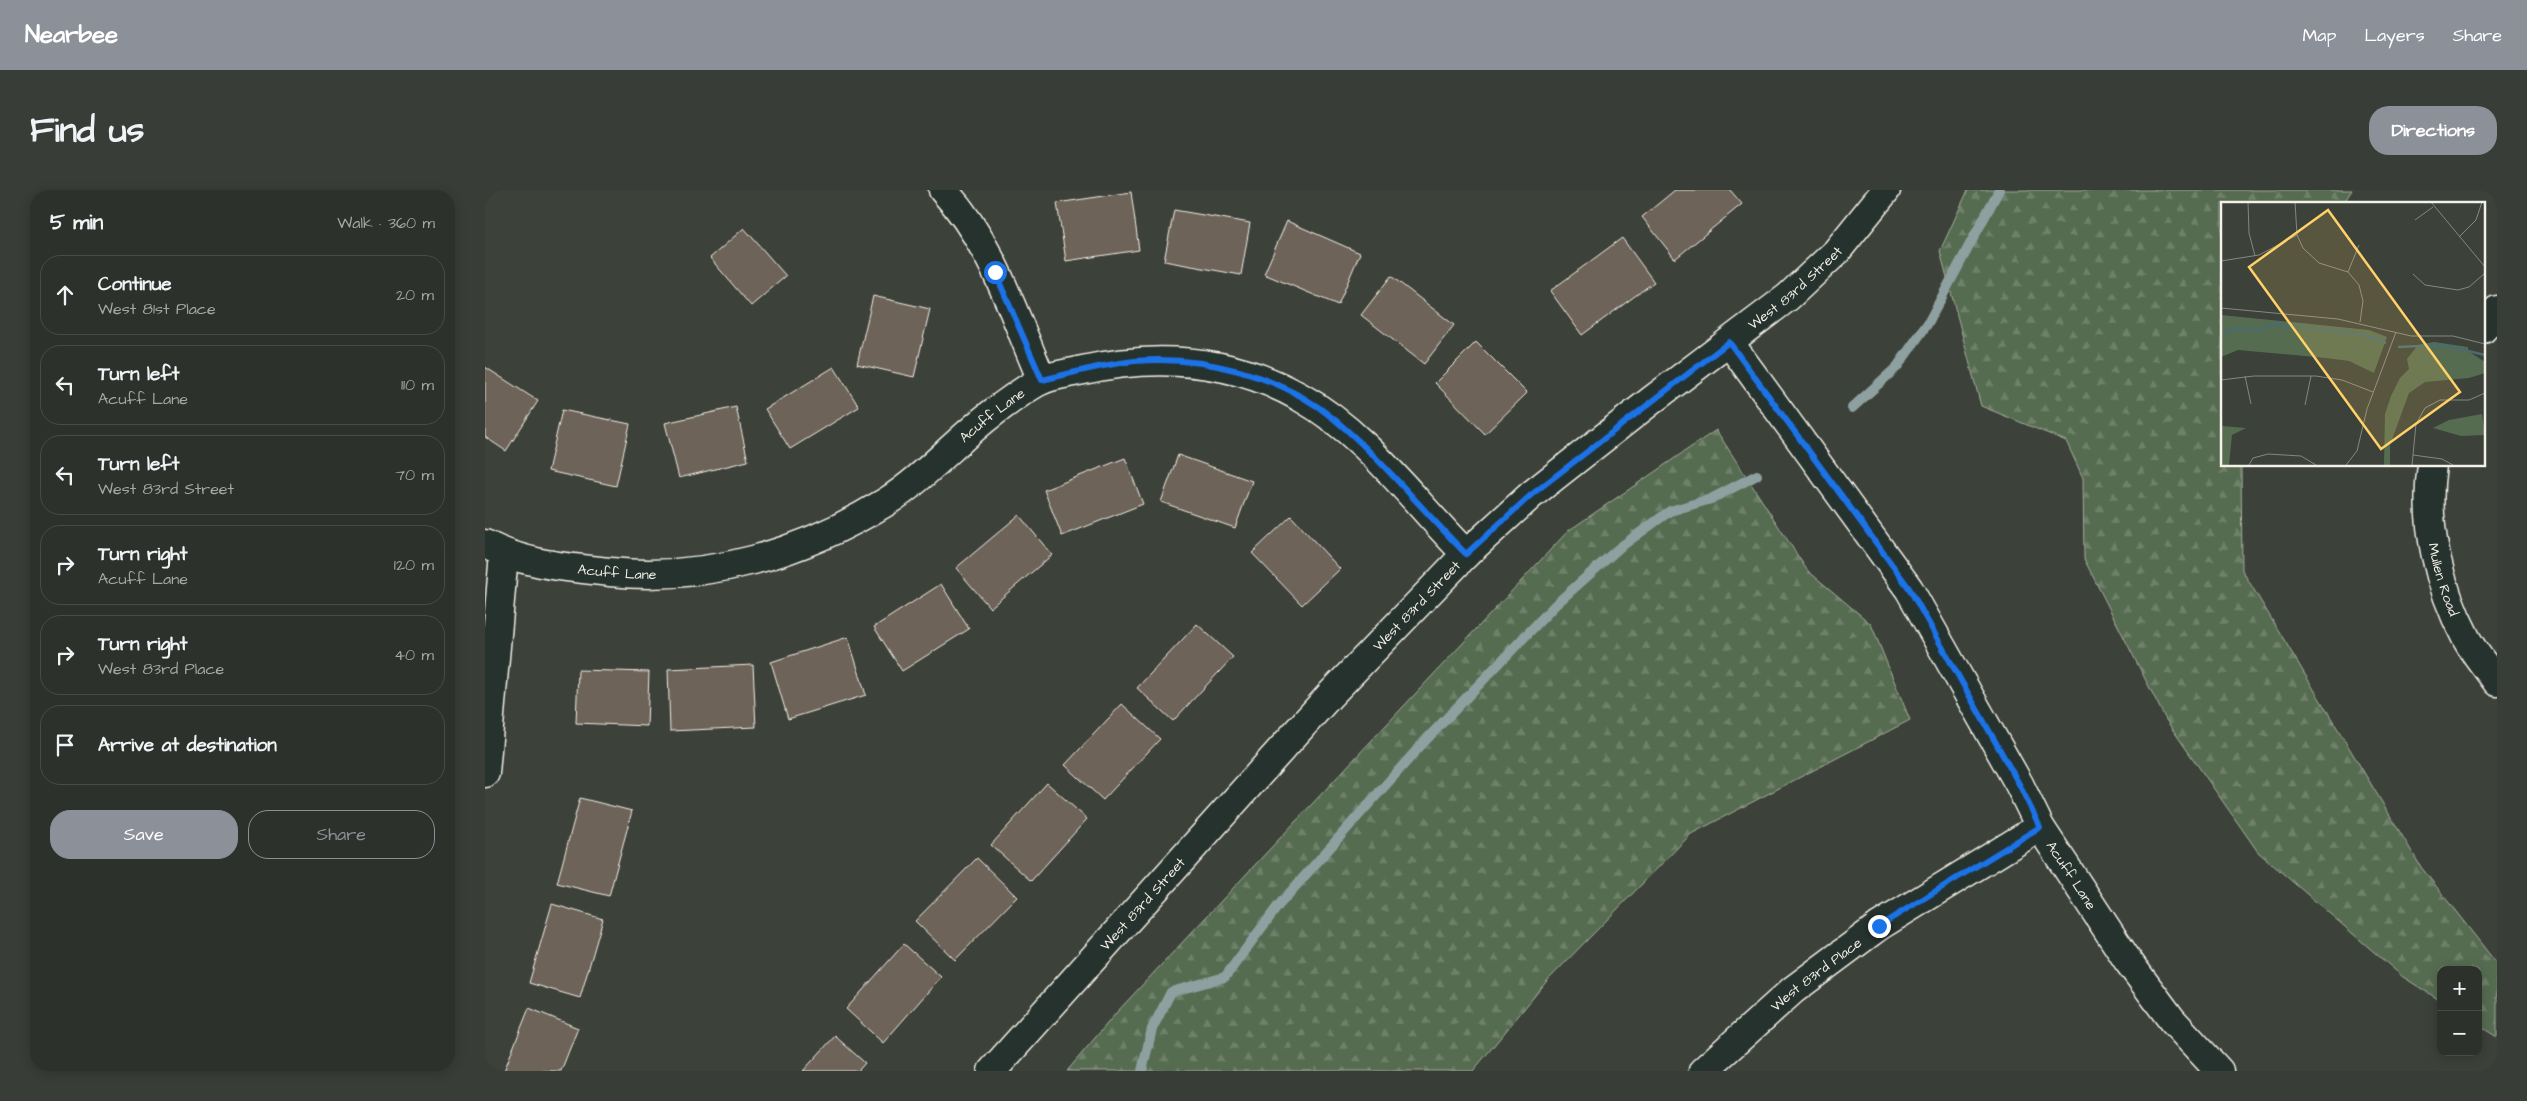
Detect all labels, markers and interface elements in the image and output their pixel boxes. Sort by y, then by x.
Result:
text: Nearbee [25,18,118,52]
text: Map [2302,23,2336,48]
text: Layers [2364,23,2425,48]
text: Share [2453,23,2502,48]
text: Find us [30,106,144,155]
button: Directions [2369,106,2497,155]
inset map [2221,202,2485,466]
text: 5 min [50,208,103,237]
text: Walk · 360 m [337,212,435,234]
street label: West 83rd Street [1744,242,1848,335]
route start [984,261,1007,284]
text: Continue [98,271,172,298]
icon: ahead [51,281,79,309]
text: 20 m [396,284,434,306]
text: West 81st Place [98,298,216,320]
text: Turn left [98,361,179,388]
icon: left [51,371,79,399]
text: 110 m [401,374,434,396]
street label: Acuff Lane [955,383,1030,448]
text: Acuff Lane [98,388,188,410]
text: Turn left [98,451,179,478]
icon: left [51,461,79,489]
text: 70 m [395,464,434,486]
text: West 83rd Street [98,478,234,500]
text: Turn right [98,541,187,568]
street label: Mullen Road [2423,541,2463,619]
icon: right [51,551,79,579]
text: 120 m [394,554,434,576]
street label: West 83rd Street [1369,556,1466,656]
street label: Acuff Lane [577,560,657,585]
text: Acuff Lane [98,568,188,590]
text: Turn right [98,631,187,658]
icon: right [51,641,79,669]
text: 40 m [394,644,434,666]
text: West 83rd Place [98,658,224,680]
icon: arrive [51,731,79,759]
text: Arrive at destination [98,732,277,759]
button: Save [50,810,238,859]
button: Share [248,810,435,859]
street label: Acuff Lane [2041,837,2101,914]
street label: West 83rd Street [1096,853,1191,955]
route end [1868,915,1891,938]
street label: West 83rd Place [1767,933,1867,1016]
map controls [2437,966,2482,1056]
button: + [2437,966,2482,1011]
button: − [2437,1011,2482,1056]

